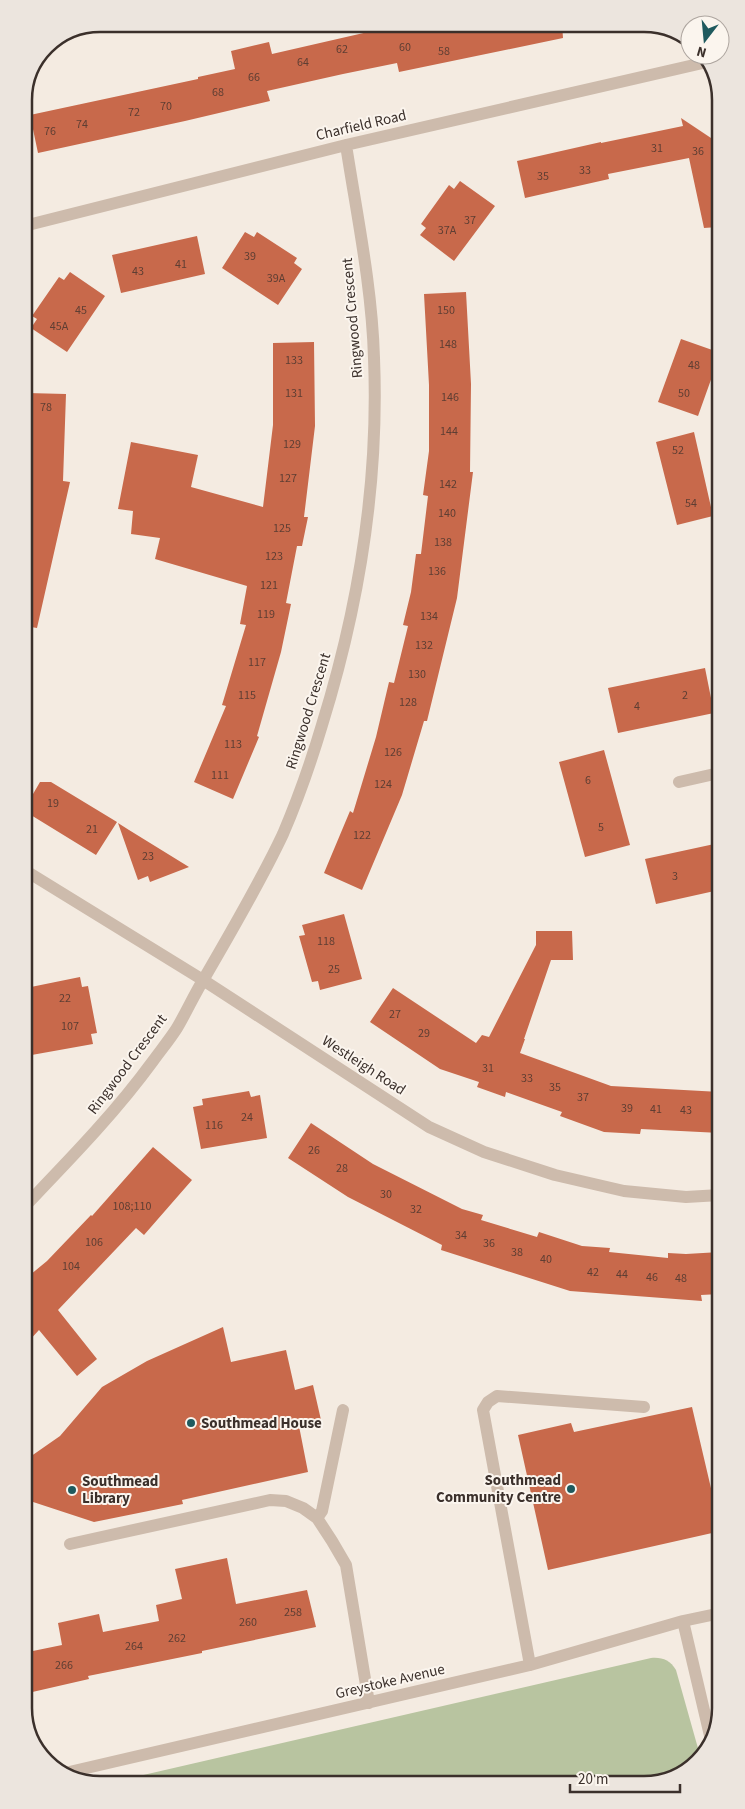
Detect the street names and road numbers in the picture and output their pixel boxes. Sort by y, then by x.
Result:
street label: Charfield Road [314,105,408,146]
street label: Ringwood Crescent [337,257,368,379]
street label: Ringwood Crescent [281,650,336,772]
street label: Ringwood Crescent [83,1010,172,1119]
street label: Westleigh Road [318,1030,410,1100]
street label: Greystoke Avenue [333,1659,447,1704]

